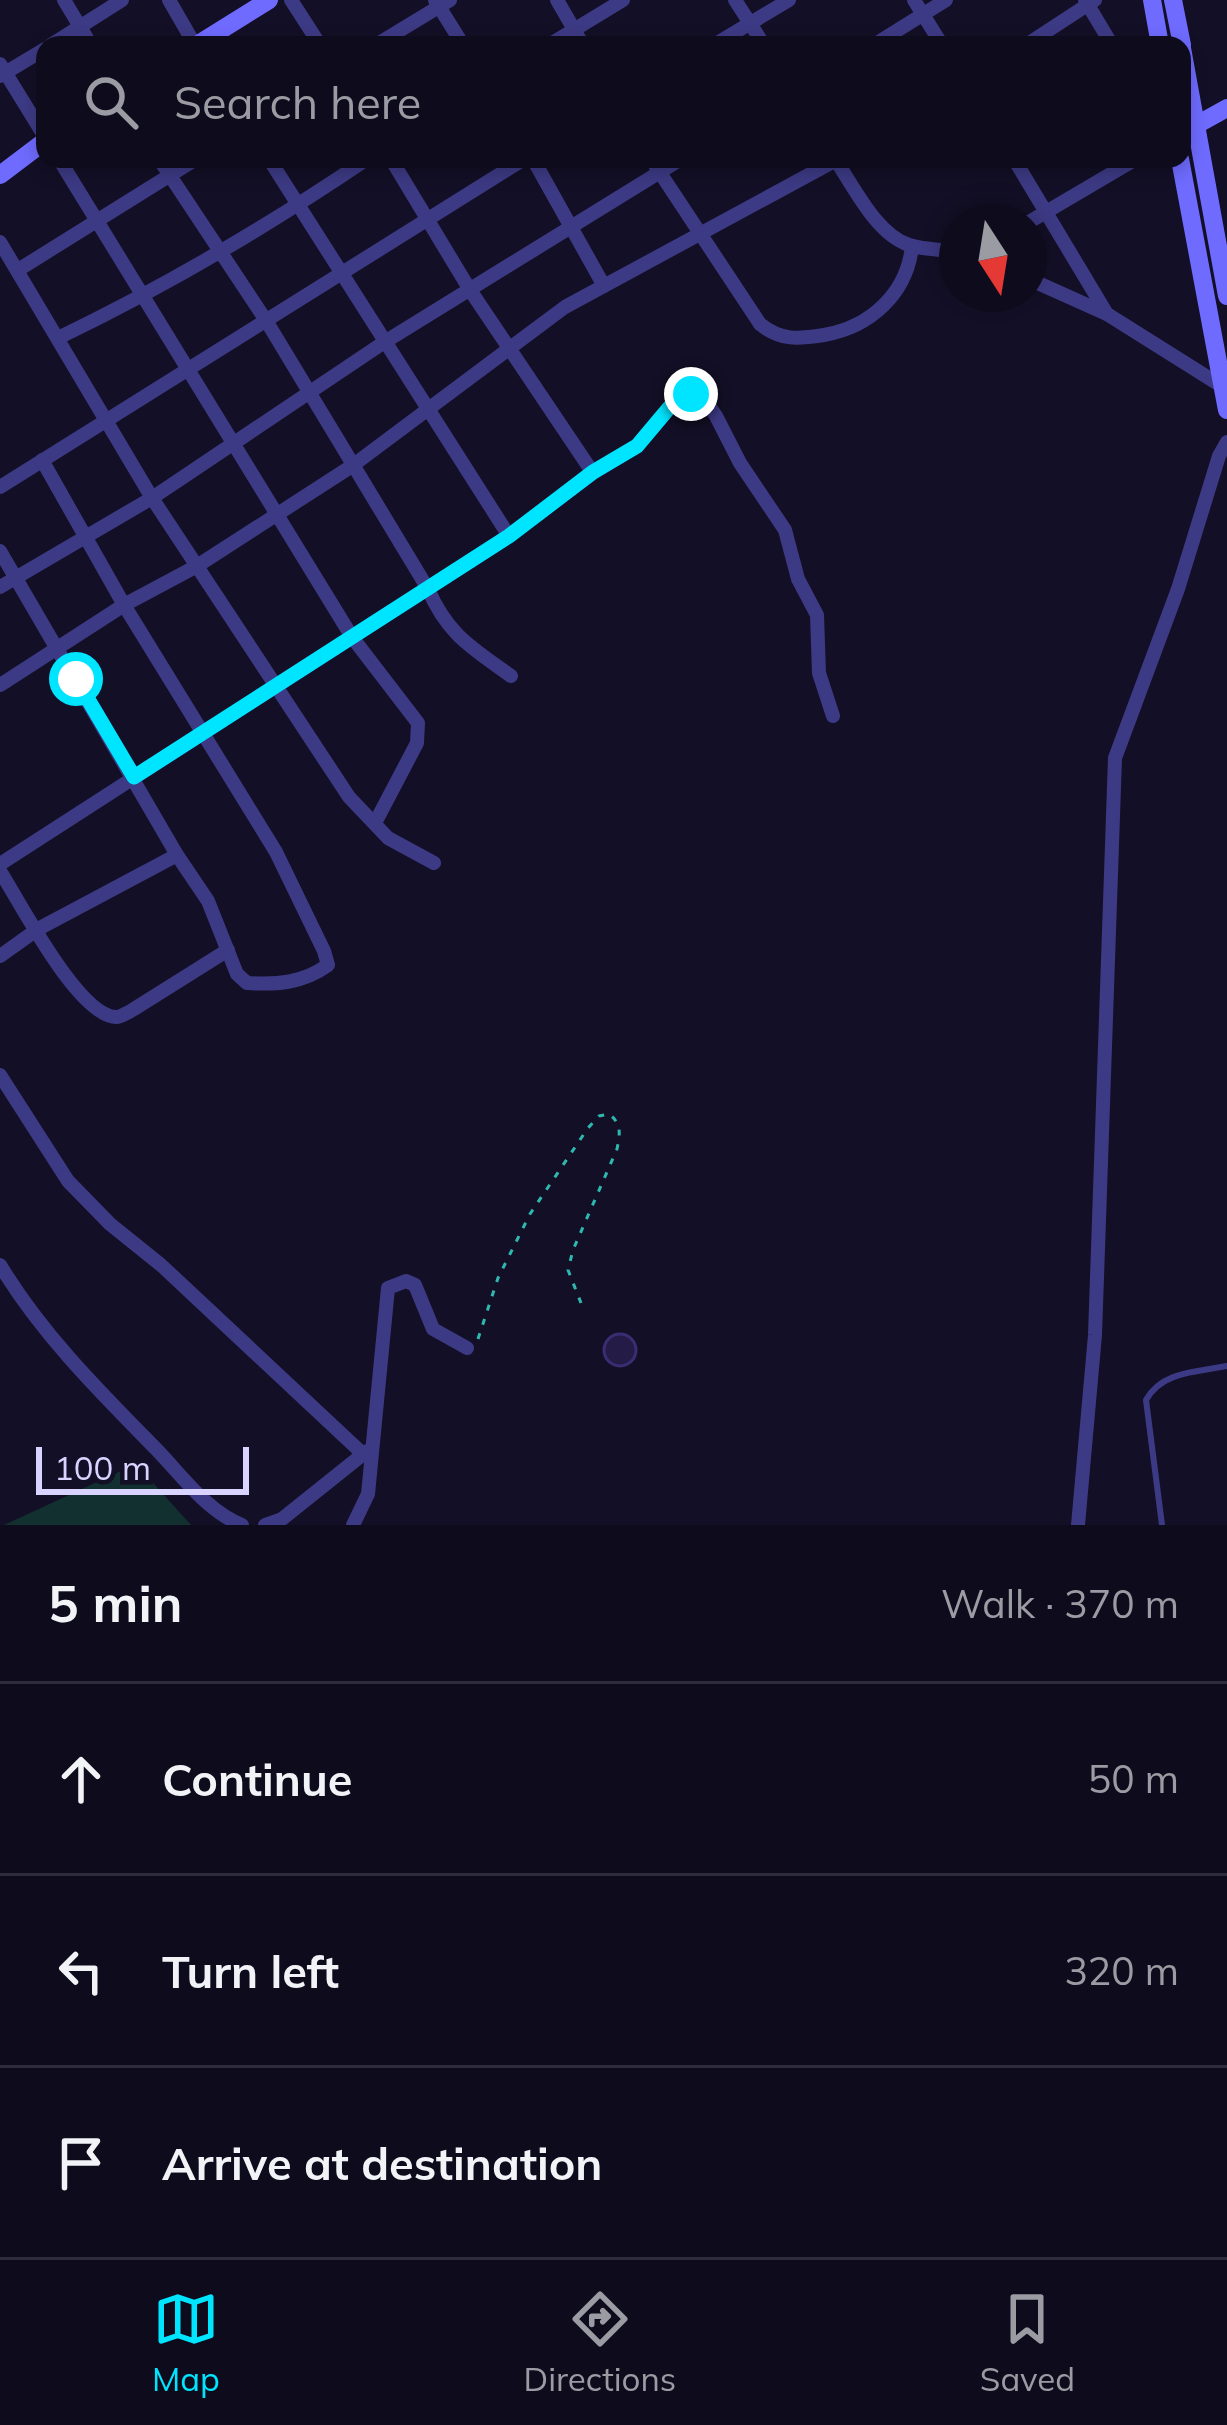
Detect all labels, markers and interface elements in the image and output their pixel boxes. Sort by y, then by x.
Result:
search box [36,36,1191,168]
icon: search [78,69,144,135]
text: Search here [174,74,421,130]
north arrow [939,204,1047,312]
route end [664,367,718,421]
route start [49,652,103,706]
scale bar [36,1441,249,1494]
text: 100 m [54,1447,151,1488]
text: 5 min [48,1571,183,1635]
text: Walk · 370 m [941,1579,1179,1628]
icon: ahead [48,1746,114,1812]
text: Continue [162,1751,352,1807]
text: 50 m [1088,1754,1179,1803]
icon: left [48,1938,114,2004]
text: Turn left [162,1943,339,1999]
text: 320 m [1064,1946,1179,1995]
icon: arrive [48,2130,114,2196]
text: Arrive at destination [162,2135,602,2191]
tab: Map [152,2286,220,2399]
tab: Directions [524,2286,676,2399]
tab: Saved [980,2286,1075,2399]

